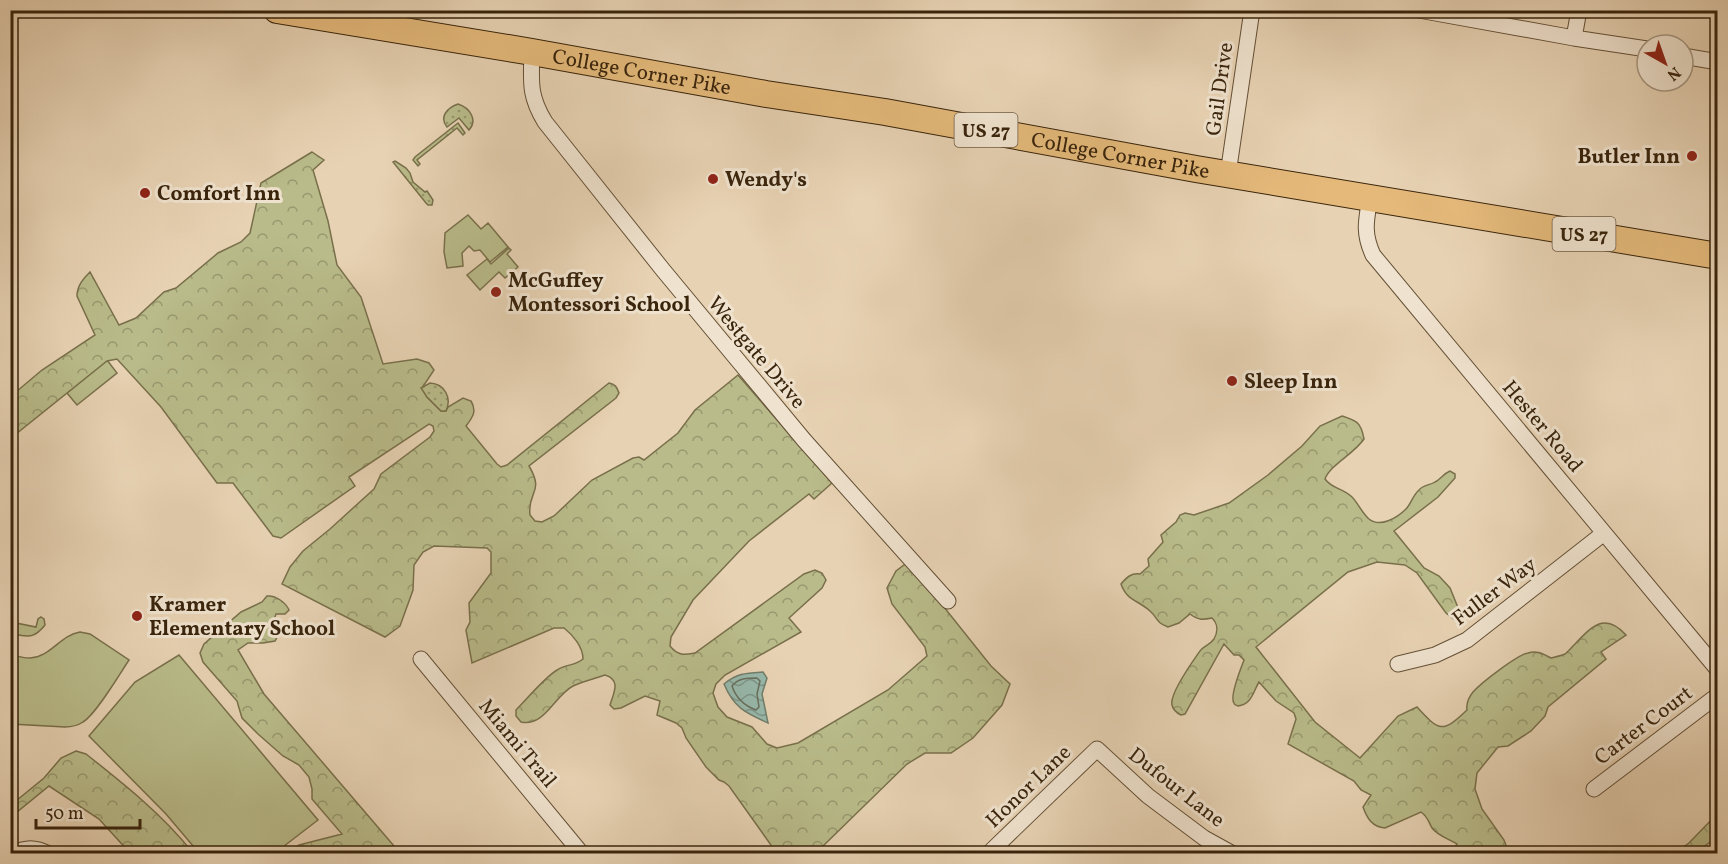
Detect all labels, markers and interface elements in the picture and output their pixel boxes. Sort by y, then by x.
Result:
north arrow [1635,33,1695,93]
street label: Gail Drive [1200,41,1241,138]
street label: College Corner Pike [550,43,733,103]
text: N [1662,61,1685,85]
road number: US 27 [954,113,1018,147]
street label: College Corner Pike [1029,126,1212,187]
place label: Butler Inn [1577,143,1680,172]
marker: Butler Inn [1685,149,1699,163]
place label: Wendy's [725,166,807,195]
marker: Wendy's [706,172,720,186]
place label: Comfort Inn [157,180,281,209]
marker: Comfort Inn [138,186,152,200]
road number: US 27 [1552,217,1616,251]
place label: McGuffey Montessori School [508,267,691,320]
marker: McGuffey Montessori School [489,285,503,299]
street label: Westgate Drive [700,290,812,416]
place label: Sleep Inn [1244,368,1338,397]
marker: Sleep Inn [1225,374,1239,388]
street label: Hester Road [1495,375,1589,479]
street label: Fuller Way [1447,551,1544,633]
place label: Kramer Elementary School [149,591,335,644]
marker: Kramer Elementary School [130,609,144,623]
street label: Carter Court [1589,680,1699,773]
street label: Miami Trail [471,693,563,795]
street label: Honor Lane [980,739,1078,835]
street label: Dufour Lane [1122,741,1230,835]
scale bar [36,792,140,830]
text: 50 m [45,802,84,827]

